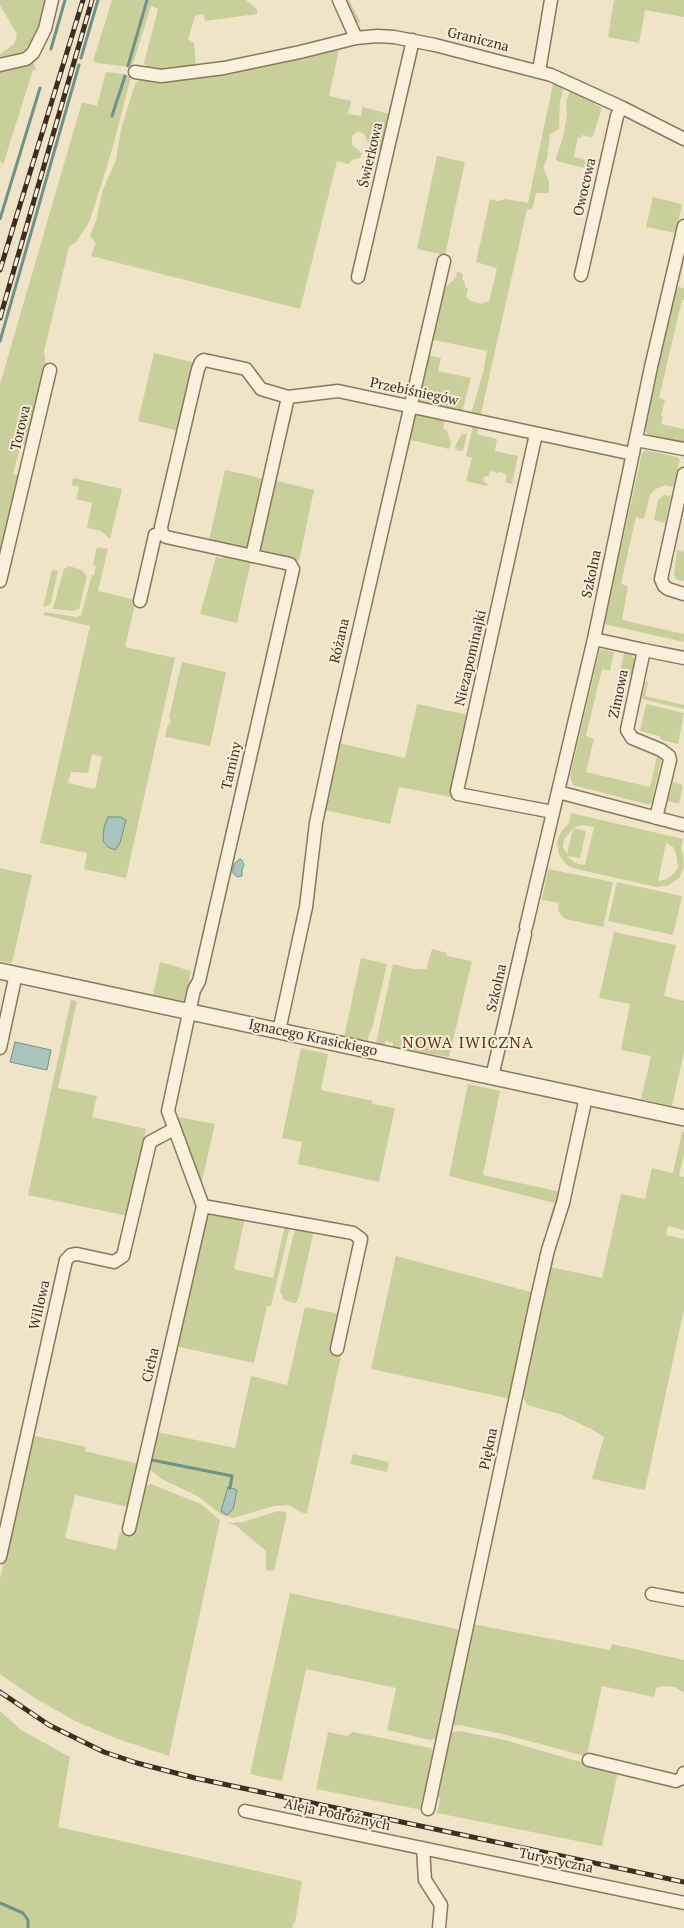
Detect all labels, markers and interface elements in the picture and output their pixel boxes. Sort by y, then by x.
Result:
street label: Graniczna [445,24,511,56]
street label: Świerkowa [355,121,387,189]
street label: Owocowa [570,156,600,218]
street label: Przebiśniegów [368,374,460,410]
street label: Torowa [8,404,34,452]
street label: Szkolna [579,548,605,600]
street label: Niezapominajki [452,608,490,708]
street label: Różana [327,617,353,665]
street label: Zimowa [606,668,632,720]
street label: Tarniny [218,740,246,792]
street label: Szkolna [483,962,511,1014]
street label: Ignacego Krasickiego [247,1016,379,1060]
district label: NOWA IWICZNA [401,1033,535,1053]
street label: Willowa [26,1278,54,1332]
street label: Cicha [139,1346,163,1384]
street label: Piękna [476,1427,502,1471]
street label: Aleja Podróżnych [282,1796,392,1834]
street label: Turystyczna [517,1845,595,1877]

